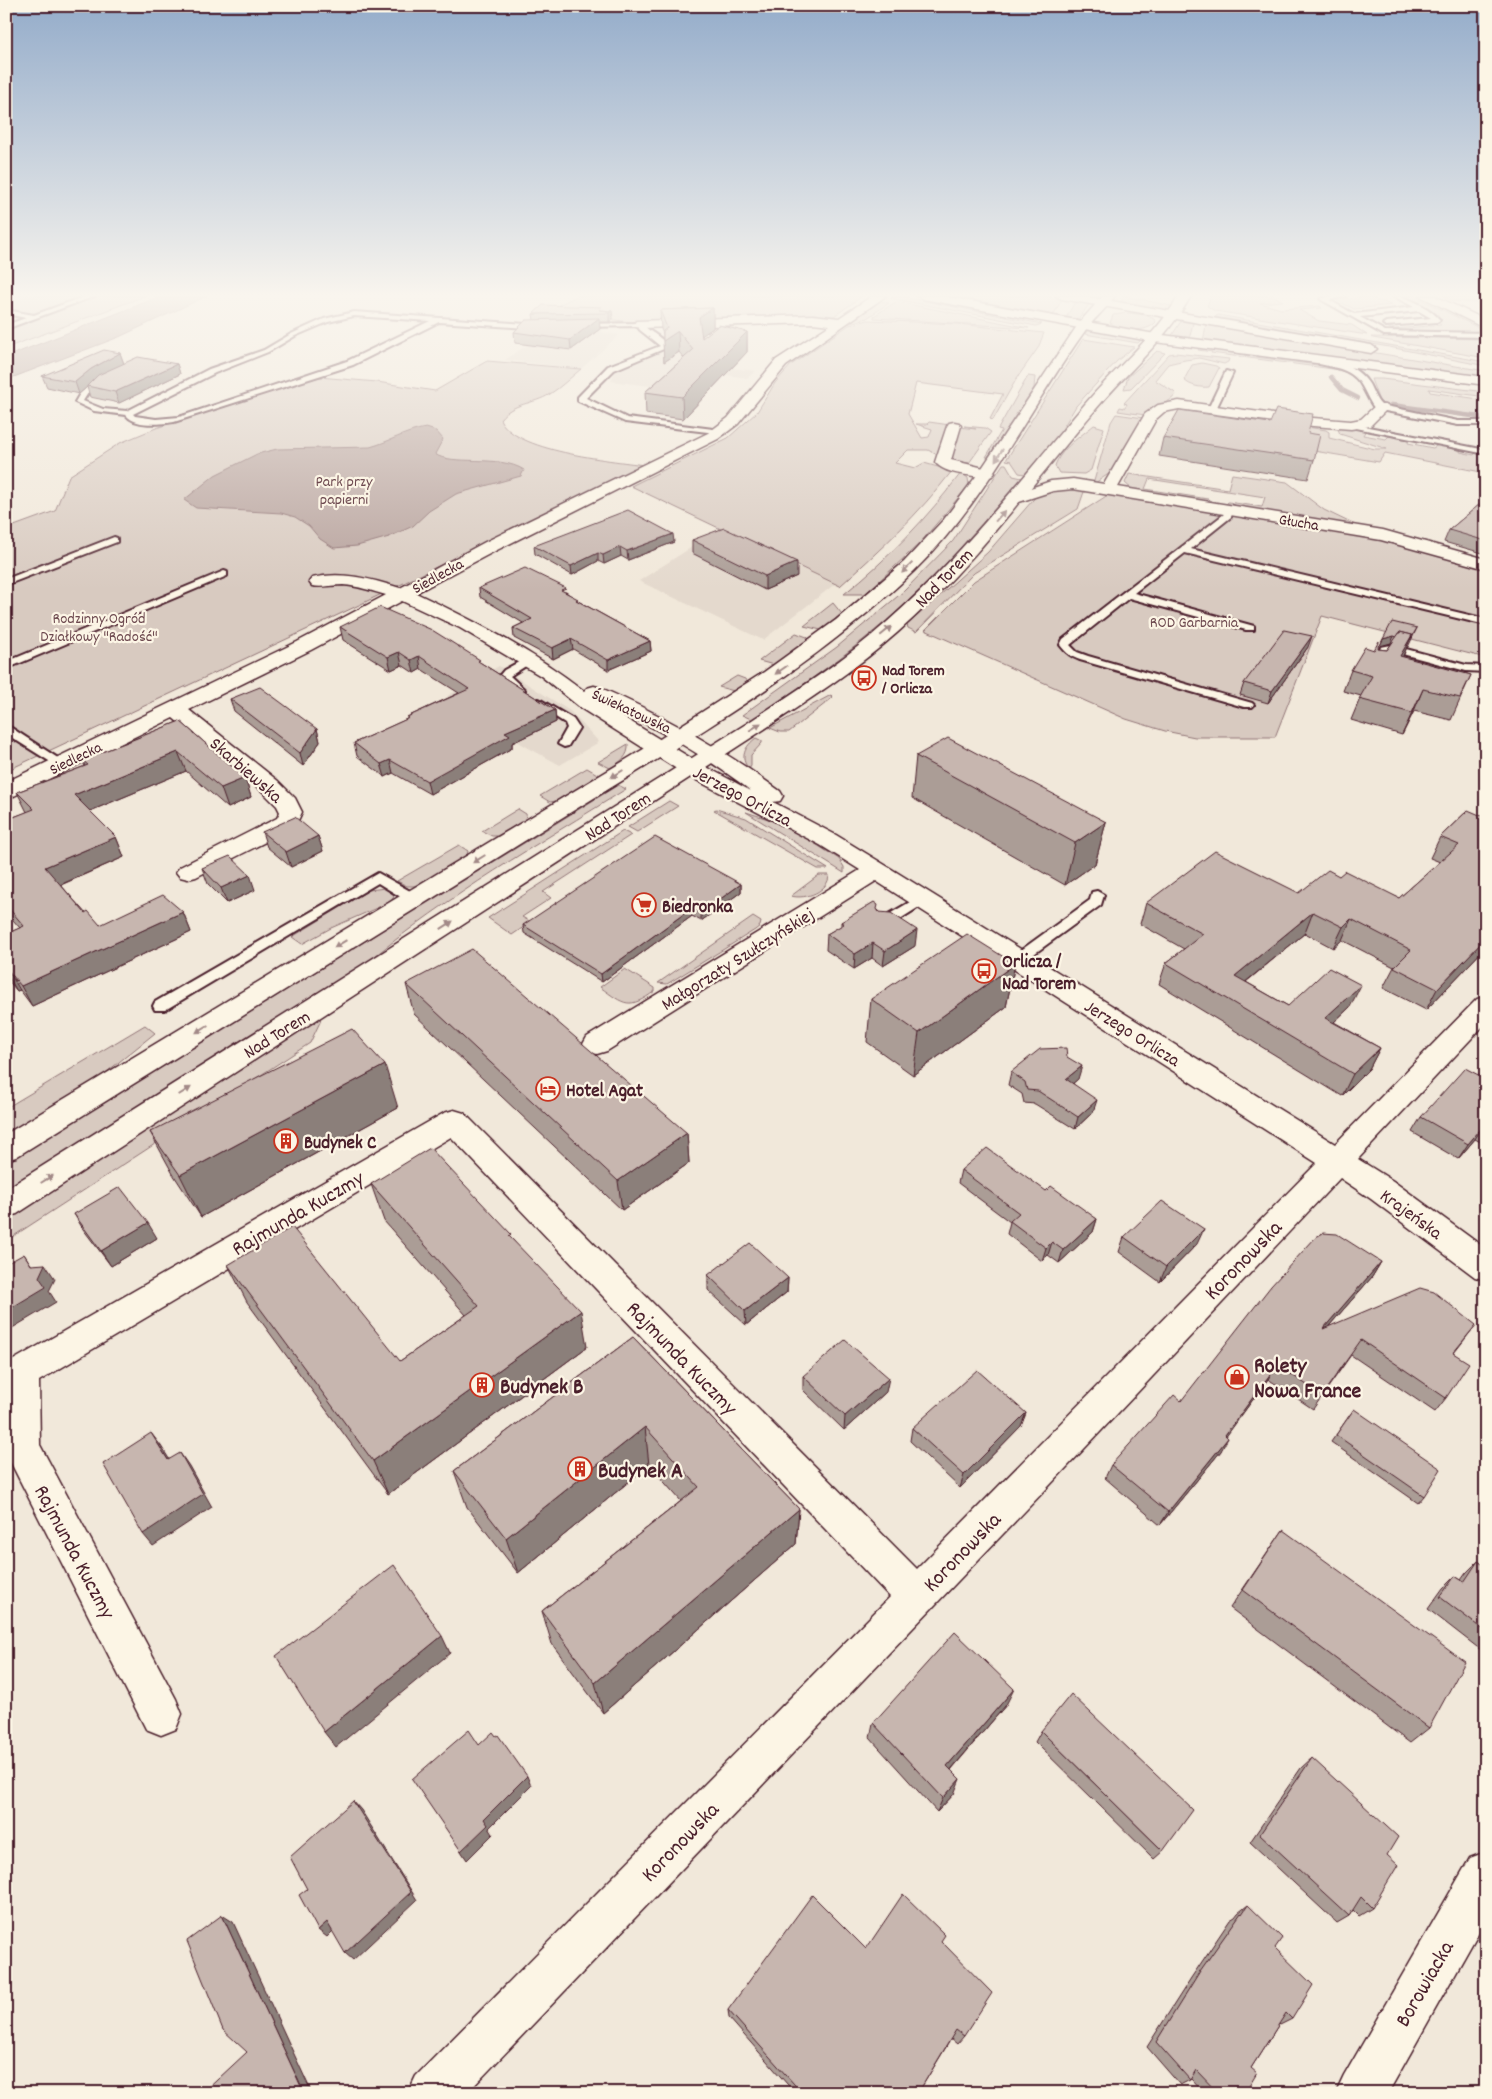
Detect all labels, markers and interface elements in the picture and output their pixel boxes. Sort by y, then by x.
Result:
one-way arrow [994,448,1004,462]
park label: Park przy papierni [316,471,373,512]
street label: Głucha [1277,509,1321,538]
one-way arrow [994,510,1006,522]
street label: Nad Torem [910,543,981,616]
street label: Siedlecka [408,553,469,601]
one-way arrow [901,561,913,573]
park label: Rodzinny Ogród Działkowy "Radość" [40,608,158,649]
park label: ROD Garbarnia [1150,612,1239,635]
one-way arrow [879,626,892,637]
place label: Nad Torem / Orlicza [881,660,945,701]
one-way arrow [774,665,788,675]
bus stop icon: Nad Torem / Orlicza [851,665,877,691]
street label: Świekatowska [588,684,675,741]
one-way arrow [748,722,761,731]
street label: Skarbiewska [202,732,288,812]
street label: Siedlecka [46,736,107,782]
street label: Jerzego Orlicza [687,761,797,836]
one-way arrow [611,769,624,778]
street label: Nad Torem [580,786,657,850]
one-way arrow [472,854,485,863]
supermarket icon: Biedronka [631,892,657,918]
place label: Biedronka [662,895,734,922]
street label: Małgorzaty Szułczyńskiej [657,903,821,1019]
one-way arrow [440,920,453,929]
one-way arrow [334,939,347,948]
place label: Orlicza / Nad Torem [1002,950,1076,999]
bus stop icon: Orlicza / Nad Torem [971,958,997,984]
street label: Jerzego Orlicza [1078,995,1185,1076]
street label: Nad Torem [239,1005,317,1067]
one-way arrow [195,1024,208,1033]
hotel icon: Hotel Agat [535,1076,561,1102]
place label: Hotel Agat [566,1079,643,1106]
one-way arrow [178,1087,191,1096]
building icon: Budynek C [273,1128,299,1154]
place label: Budynek C [304,1131,377,1158]
street label: Rajmunda Kuczmy [227,1164,372,1265]
one-way arrow [41,1174,54,1183]
street label: Krajeńska [1373,1184,1448,1248]
street label: Koronowska [1198,1214,1291,1308]
street label: Rajmunda Kuczmy [618,1295,744,1424]
place label: Rolety Nowa France [1254,1352,1361,1408]
shop icon: Rolety Nowa France [1224,1364,1250,1390]
building icon: Budynek B [469,1372,495,1398]
place label: Budynek B [500,1373,583,1404]
building icon: Budynek A [567,1456,593,1482]
place label: Budynek A [598,1457,683,1488]
street label: Rajmunda Kuczmy [24,1480,122,1626]
street label: Koronowska [917,1506,1010,1600]
street label: Koronowska [635,1796,728,1890]
street label: Borowiacka [1389,1935,1464,2034]

